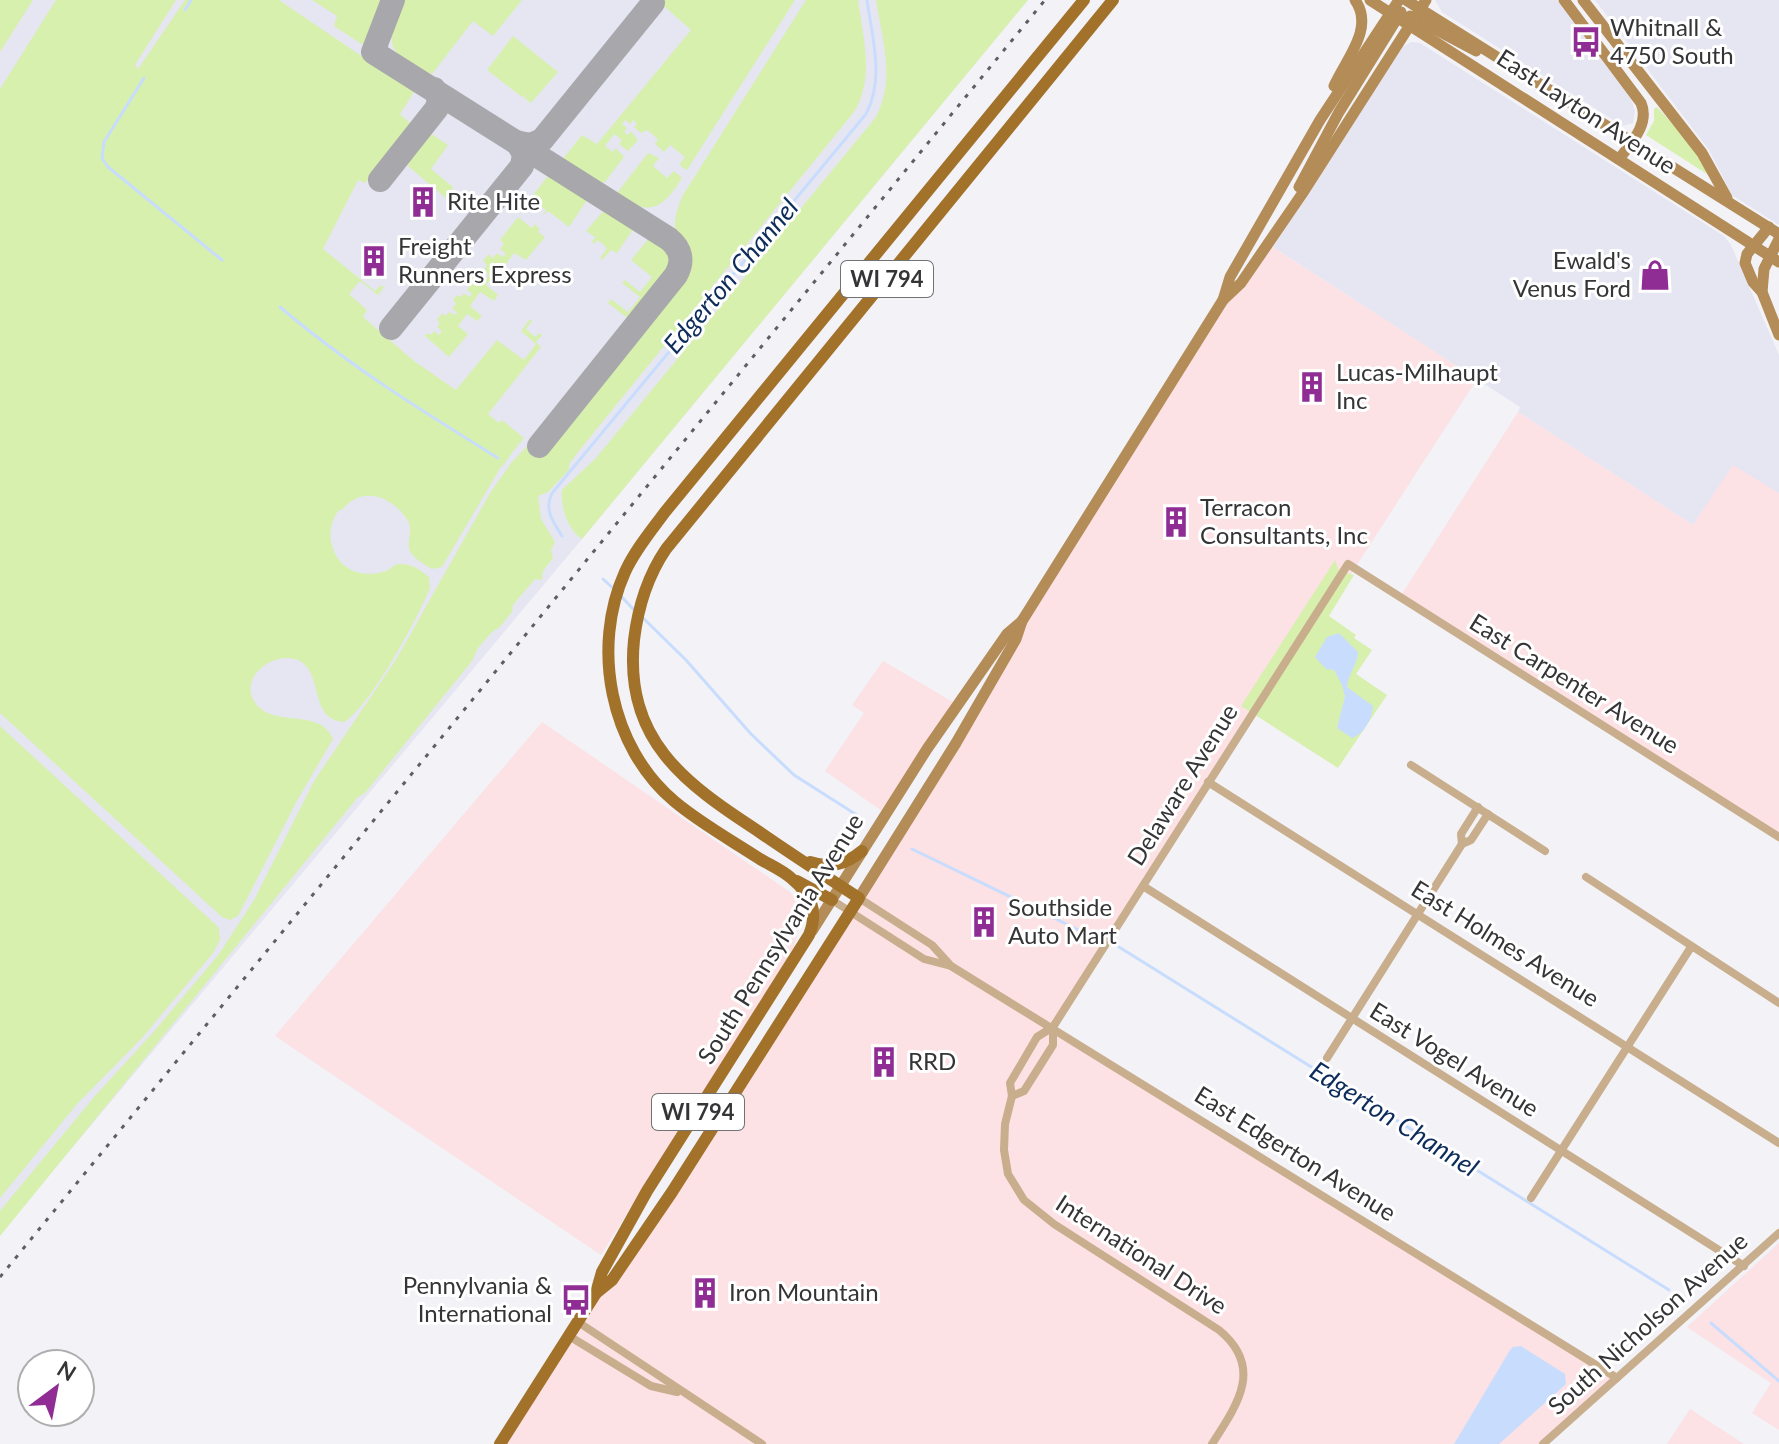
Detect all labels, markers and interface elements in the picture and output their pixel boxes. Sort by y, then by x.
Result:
place label: Whitnall & 4750 South [1610,12,1734,69]
bus stop icon: Whitnall & 4750 South [1569,25,1603,59]
street label: East Layton Avenue [1492,42,1682,179]
building icon: Rite Hite [406,185,440,219]
place label: Rite Hite [447,186,540,215]
water label: Edgerton Channel [656,191,804,359]
place label: Freight Runners Express [398,231,572,288]
building icon: Freight Runners Express [357,244,391,278]
place label: Ewald's Venus Ford [1513,245,1631,302]
shop icon: Ewald's Venus Ford [1638,258,1672,292]
road number: WI 794 [841,261,933,297]
place label: Lucas-Milhaupt Inc [1336,357,1498,414]
building icon: Lucas-Milhaupt Inc [1295,370,1329,404]
place label: Terracon Consultants, Inc [1200,492,1368,549]
building icon: Terracon Consultants, Inc [1159,505,1193,539]
street label: East Carpenter Avenue [1465,607,1685,759]
street label: Delaware Avenue [1121,698,1243,870]
street label: South Pennsylvania Avenue [691,808,869,1069]
street label: East Holmes Avenue [1407,873,1605,1012]
place label: Southside Auto Mart [1008,892,1117,949]
building icon: Southside Auto Mart [967,905,1001,939]
street label: East Vogel Avenue [1365,995,1544,1122]
building icon: RRD [867,1045,901,1079]
place label: RRD [908,1046,956,1075]
water label: Edgerton Channel [1305,1054,1485,1183]
street label: East Edgerton Avenue [1190,1079,1402,1226]
road number: WI 794 [652,1094,744,1130]
street label: International Drive [1051,1188,1233,1320]
street label: South Nicholson Avenue [1541,1226,1753,1420]
place label: Pennylvania & International [403,1270,552,1327]
building icon: Iron Mountain [688,1276,722,1310]
place label: Iron Mountain [729,1277,879,1306]
bus stop icon: Pennylvania & International [559,1283,593,1317]
north arrow [16,1348,96,1428]
text: N [53,1355,81,1387]

